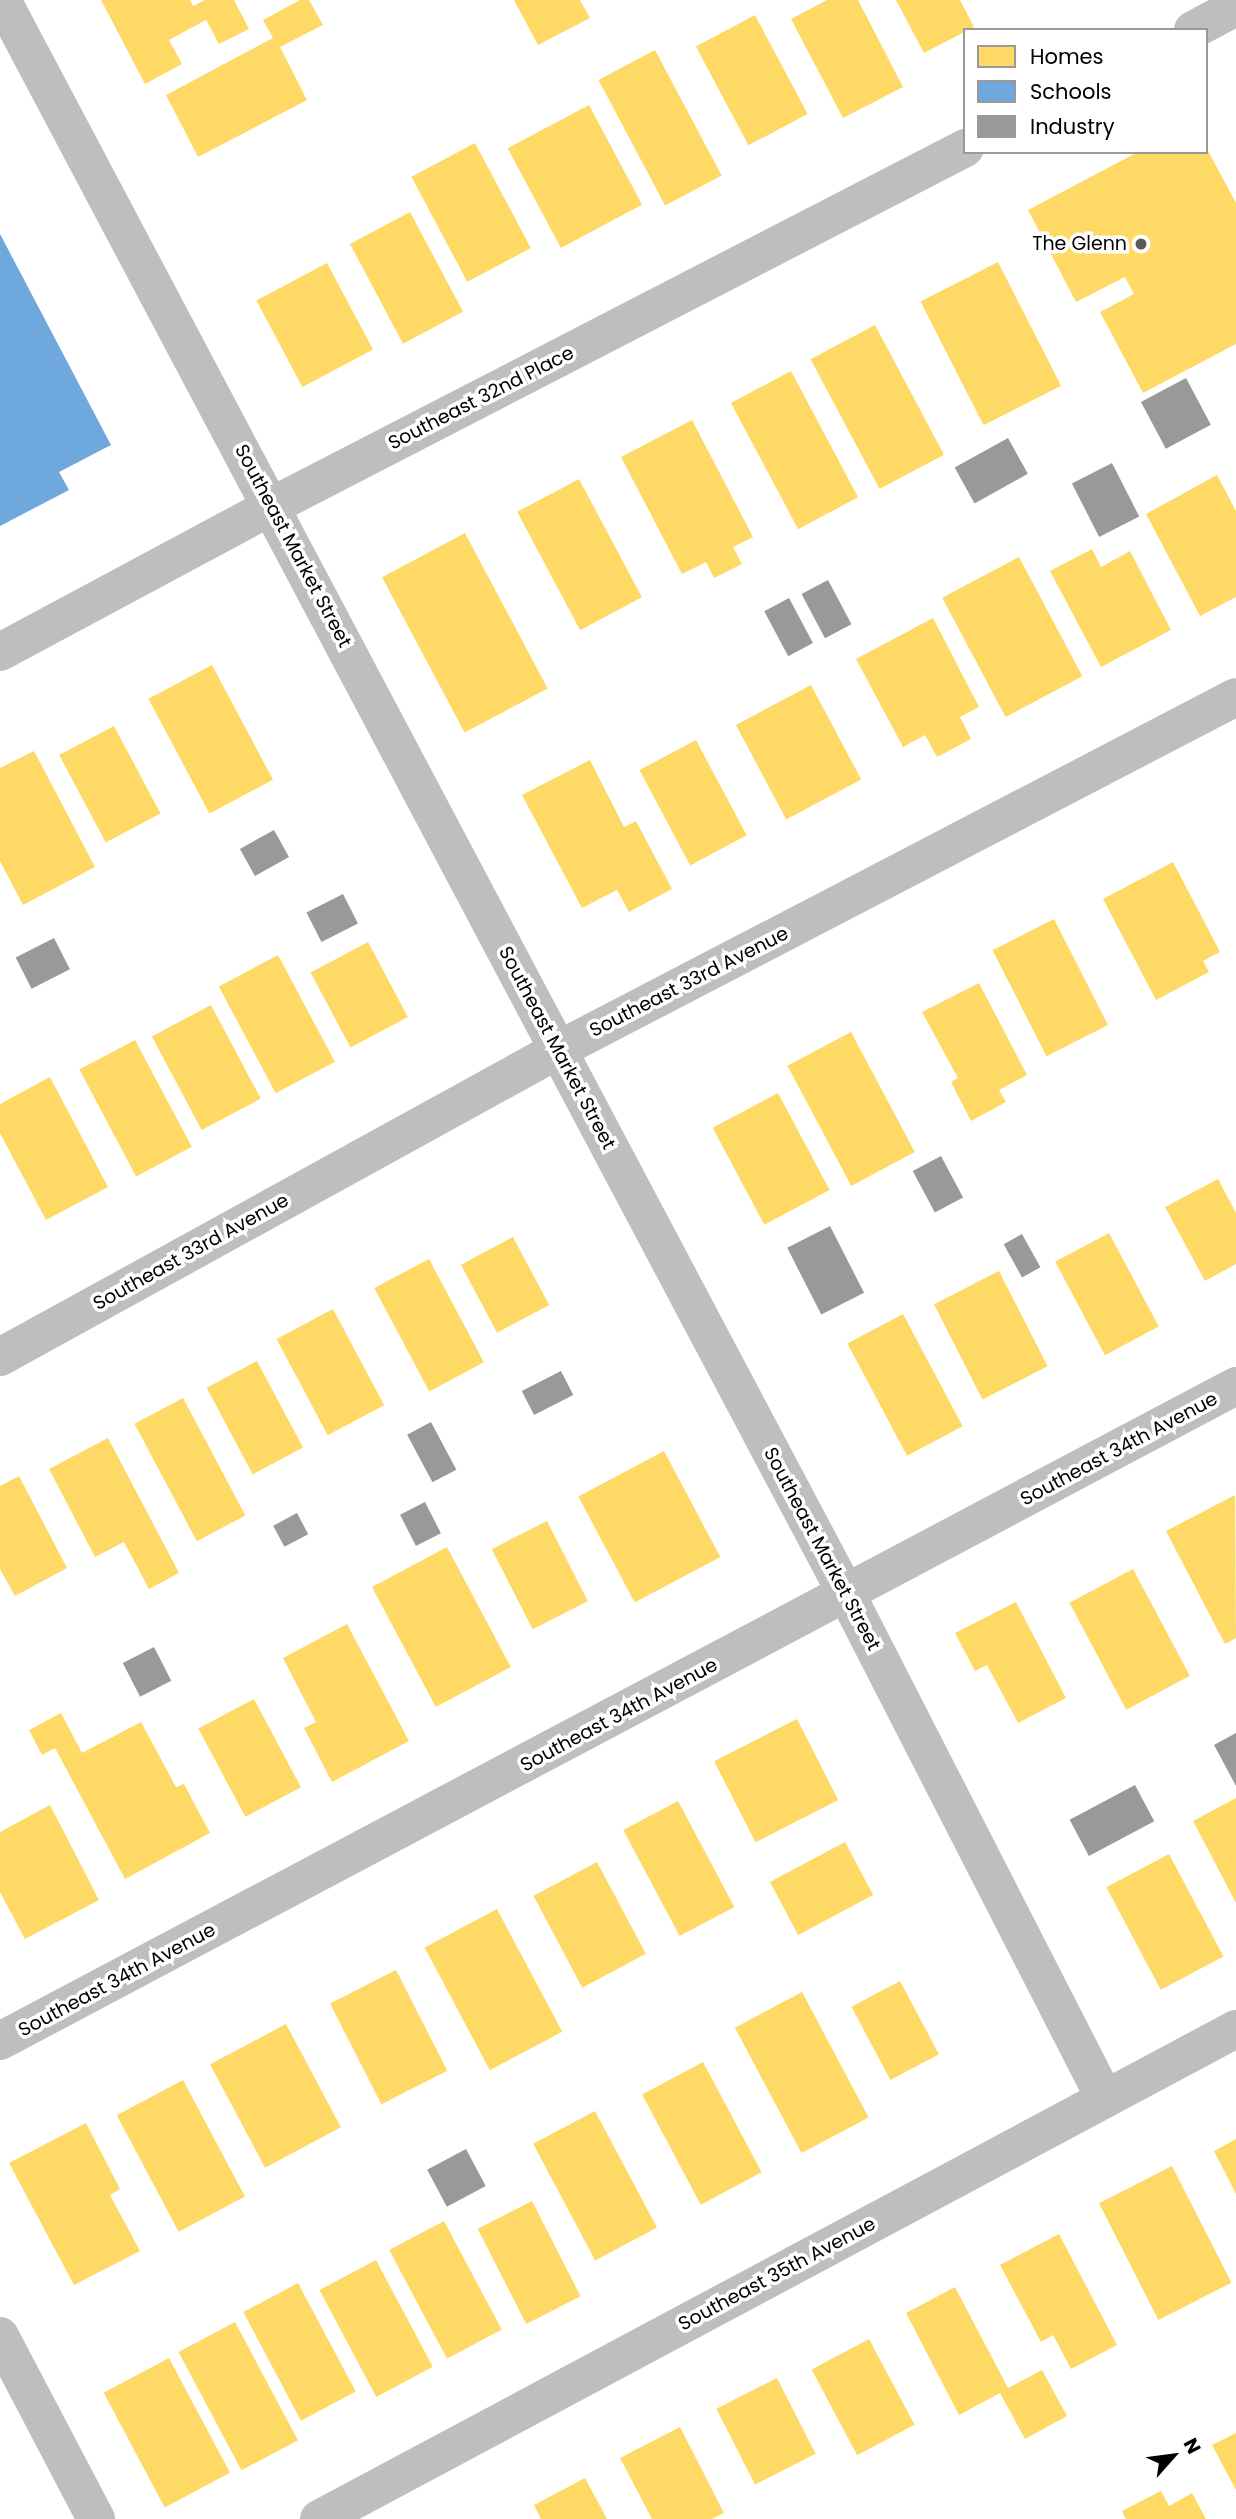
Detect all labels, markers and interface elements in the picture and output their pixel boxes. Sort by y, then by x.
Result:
legend [963,28,1208,154]
text: Homes [1030,42,1104,71]
text: Schools [1030,77,1112,106]
text: Industry [1030,112,1115,141]
place label: The Glenn [1032,233,1127,255]
marker: The Glenn [1133,236,1149,252]
street label: Southeast 32nd Place [384,341,578,455]
street label: Southeast Market Street [230,441,356,651]
street label: Southeast 33rd Avenue [586,922,792,1042]
street label: Southeast Market Street [494,943,620,1153]
street label: Southeast 33rd Avenue [89,1189,293,1315]
street label: Southeast 34th Avenue [1017,1387,1221,1511]
street label: Southeast Market Street [759,1444,885,1654]
street label: Southeast 34th Avenue [517,1653,721,1777]
street label: Southeast 34th Avenue [15,1918,219,2042]
street label: Southeast 35th Avenue [675,2212,879,2336]
north arrow [1138,2421,1208,2491]
text: N [1177,2433,1207,2459]

